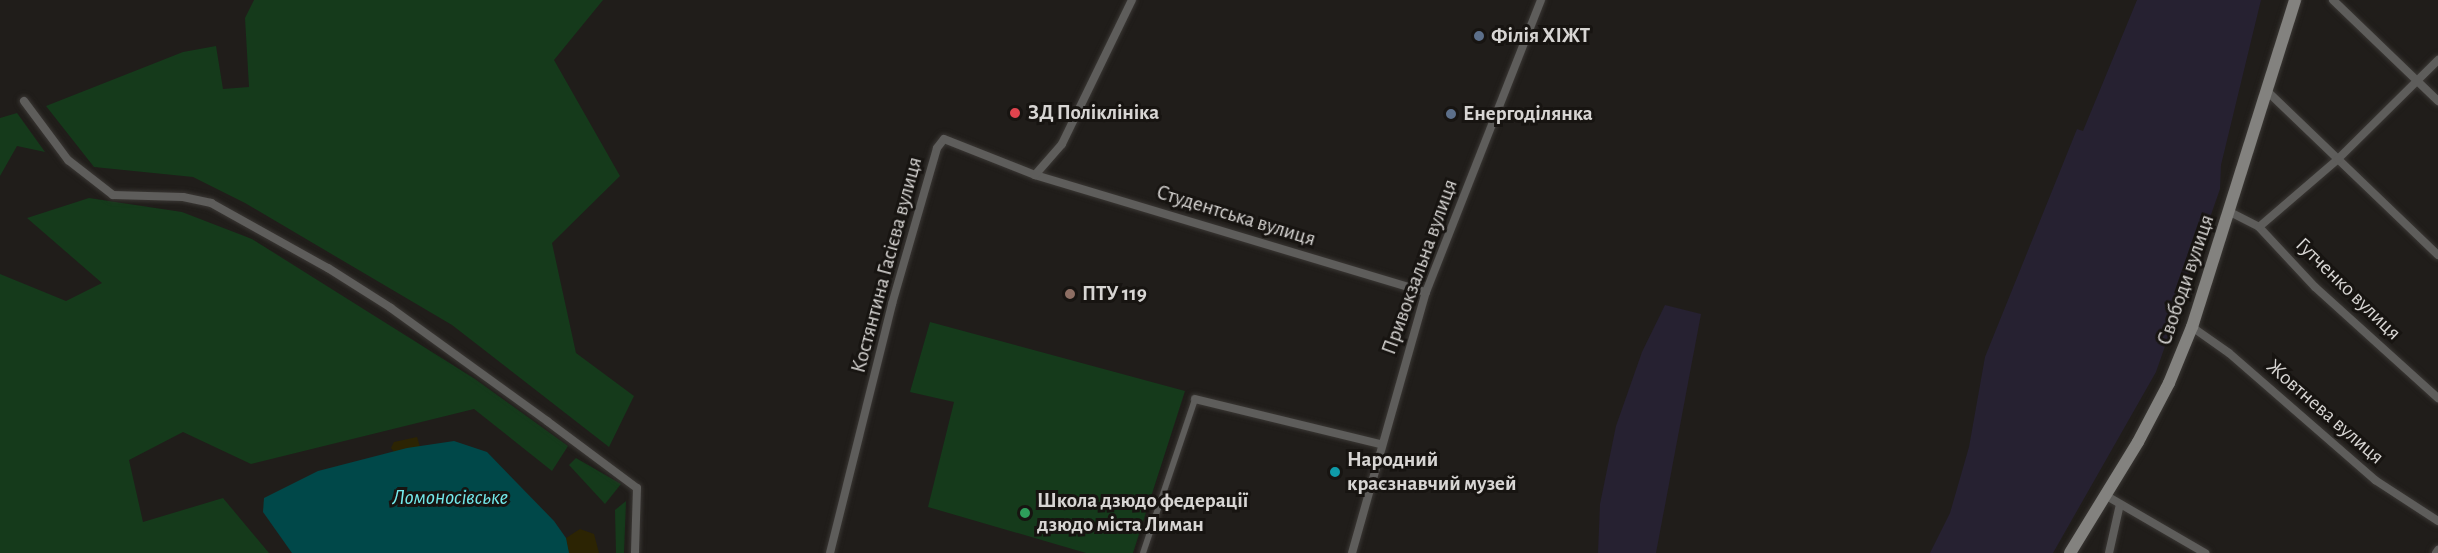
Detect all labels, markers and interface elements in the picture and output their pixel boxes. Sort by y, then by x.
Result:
place label: Філія ХІЖТ [1491,23,1590,49]
marker: Філія ХІЖТ [1472,29,1486,43]
place label: ЗД Поліклініка [1028,100,1159,126]
place label: Енергоділянка [1463,101,1593,127]
marker: ЗД Поліклініка [1006,104,1024,122]
marker: Енергоділянка [1444,107,1458,121]
street label: Костянтина Гасієва вулиця [846,154,928,376]
street label: Привокзальна вулиця [1377,176,1463,358]
street label: Студентська вулиця [1153,180,1319,252]
street label: Свободи вулиця [2152,211,2220,349]
street label: Гутченко вулиця [2290,232,2406,346]
place label: ПТУ 119 [1082,281,1147,307]
marker: ПТУ 119 [1063,287,1077,301]
street label: Жовтнева вулиця [2261,354,2389,470]
place label: Народний краєзнавчий музей [1347,447,1517,497]
marker: Народний краєзнавчий музей [1328,465,1342,479]
water label: Ломоносівське [392,485,508,511]
place label: Школа дзюдо федерації дзюдо міста Лиман [1037,488,1248,538]
marker: Школа дзюдо федерації дзюдо міста Лиман [1018,506,1032,520]

